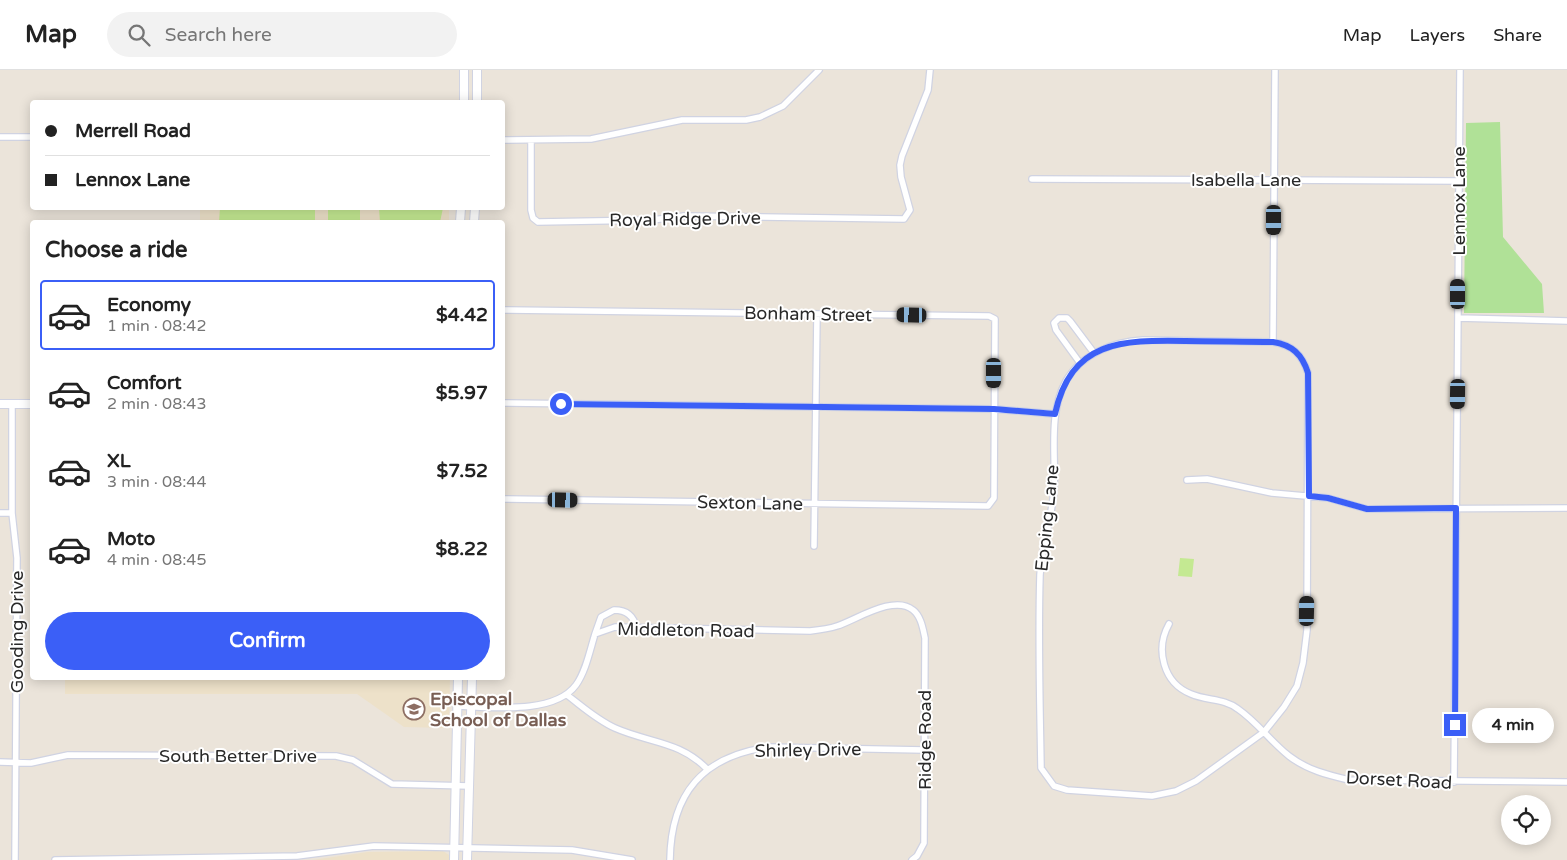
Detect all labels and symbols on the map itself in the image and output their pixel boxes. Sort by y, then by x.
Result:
street label: Lennox Lane [1448,146,1470,256]
street label: Isabella Lane [1191,169,1301,191]
car [1266,205,1281,235]
street label: Royal Ridge Drive [609,207,761,231]
car [1450,279,1465,309]
street label: Bonham Street [744,302,872,326]
car [896,307,927,323]
car [986,358,1001,388]
car [1450,379,1465,409]
route start [550,393,572,415]
street label: Epping Lane [1030,464,1064,572]
street label: Sexton Lane [697,491,803,515]
car [547,492,578,508]
street label: Gooding Drive [6,571,28,693]
car [1299,596,1314,626]
street label: Middleton Road [617,618,755,642]
place label: Episcopal School of Dallas [430,688,567,731]
street label: Ridge Road [914,690,936,790]
school or university icon: Episcopal School of Dallas [402,697,426,721]
callout: 4 min [1472,708,1555,742]
route end [1444,714,1466,736]
street label: Shirley Drive [755,738,861,762]
street label: South Better Drive [159,745,317,767]
street label: Dorset Road [1345,766,1453,794]

